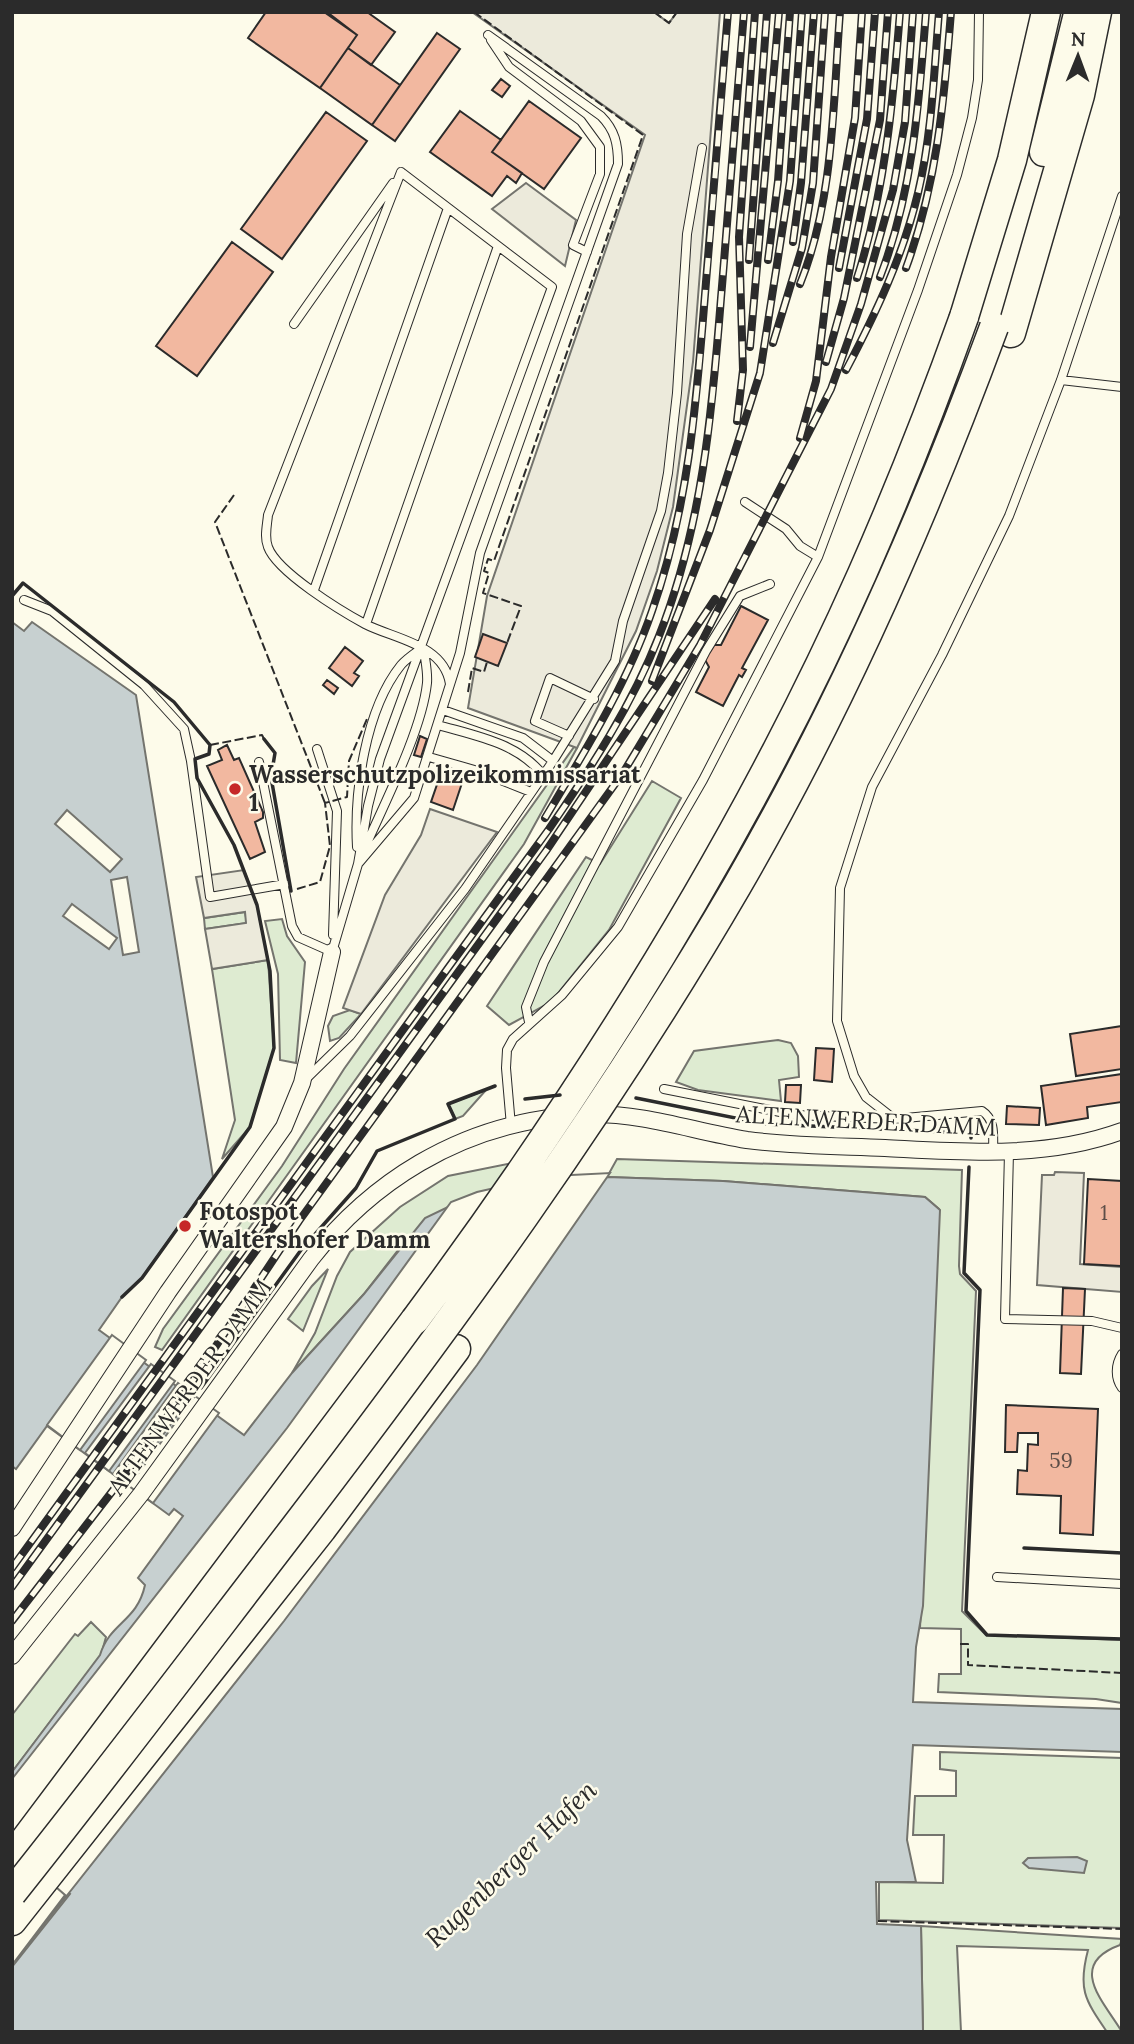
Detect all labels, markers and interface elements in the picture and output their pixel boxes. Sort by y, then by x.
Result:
north arrow [1043,21,1113,91]
text: N [1071,27,1086,51]
place label: Wasserschutzpolizeikommissariat 1 [249,759,642,818]
marker: Wasserschutzpolizeikommissariat 1 [227,781,243,797]
street label: ALTENWERDER DAMM [734,1098,997,1143]
place label: Fotospot Waltershofer Damm [199,1196,430,1255]
house number: 1 [1100,1199,1108,1226]
marker: Fotospot Waltershofer Damm [177,1218,193,1234]
street label: ALTENWERDER DAMM [100,1272,279,1502]
house number: 59 [1049,1447,1073,1474]
water label: Rugenberger Hafen [418,1773,603,1954]

